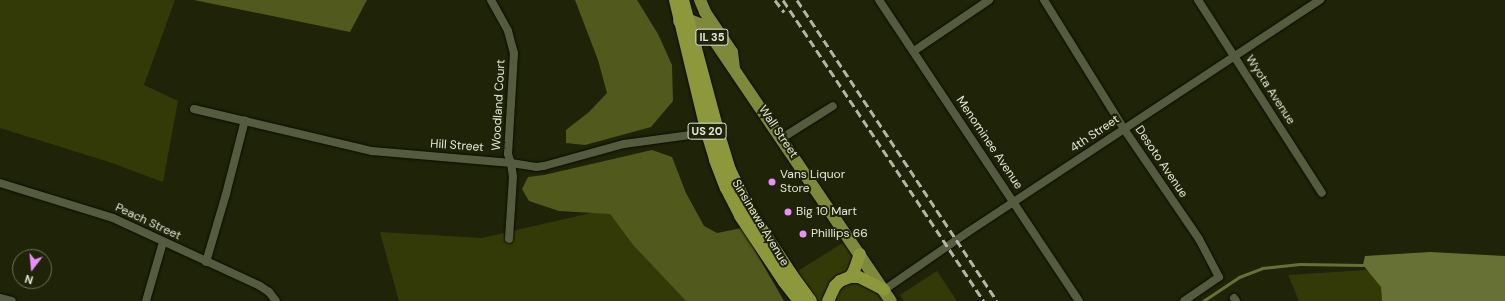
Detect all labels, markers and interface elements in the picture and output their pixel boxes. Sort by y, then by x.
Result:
road number: IL 35 [695,28,729,46]
street label: Wyota Avenue [1242,53,1298,127]
street label: Woodland Court [489,59,509,151]
street label: Menominee Avenue [953,94,1025,192]
street label: Wall Street [755,103,801,161]
street label: 4th Street [1068,112,1122,156]
road number: US 20 [687,122,727,140]
street label: Desoto Avenue [1132,123,1190,201]
street label: Hill Street [430,137,484,155]
place label: Vans Liquor Store [780,168,845,196]
street label: Sinsinawa Avenue [728,177,792,269]
marker: Vans Liquor Store [767,177,777,187]
street label: Peach Street [113,200,183,244]
place label: Big 10 Mart [796,205,857,219]
marker: Big 10 Mart [783,207,793,217]
place label: Phillips 66 [811,227,868,241]
marker: Phillips 66 [798,229,808,239]
north arrow [12,249,52,289]
text: N [23,272,35,287]

